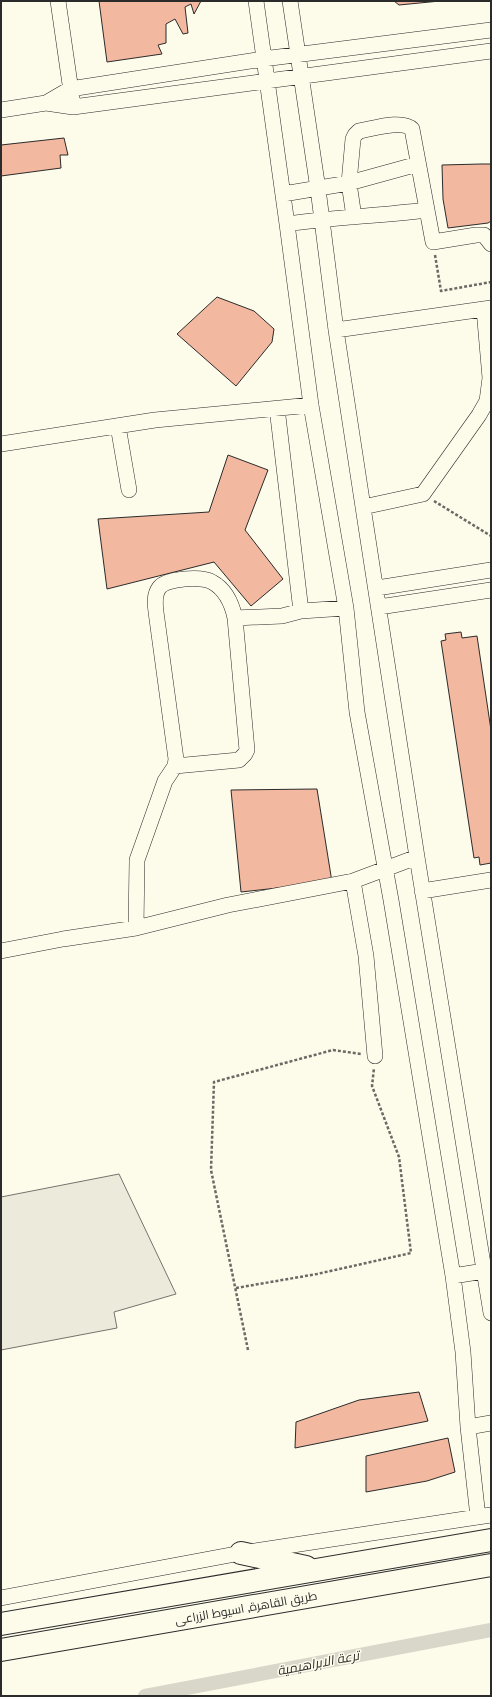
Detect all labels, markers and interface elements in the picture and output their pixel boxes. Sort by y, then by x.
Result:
street label: طريق القاهرة, اسيوط الزراعى [174,1588,318,1628]
water label: ترعة الابراهيمية [276,1646,363,1679]

